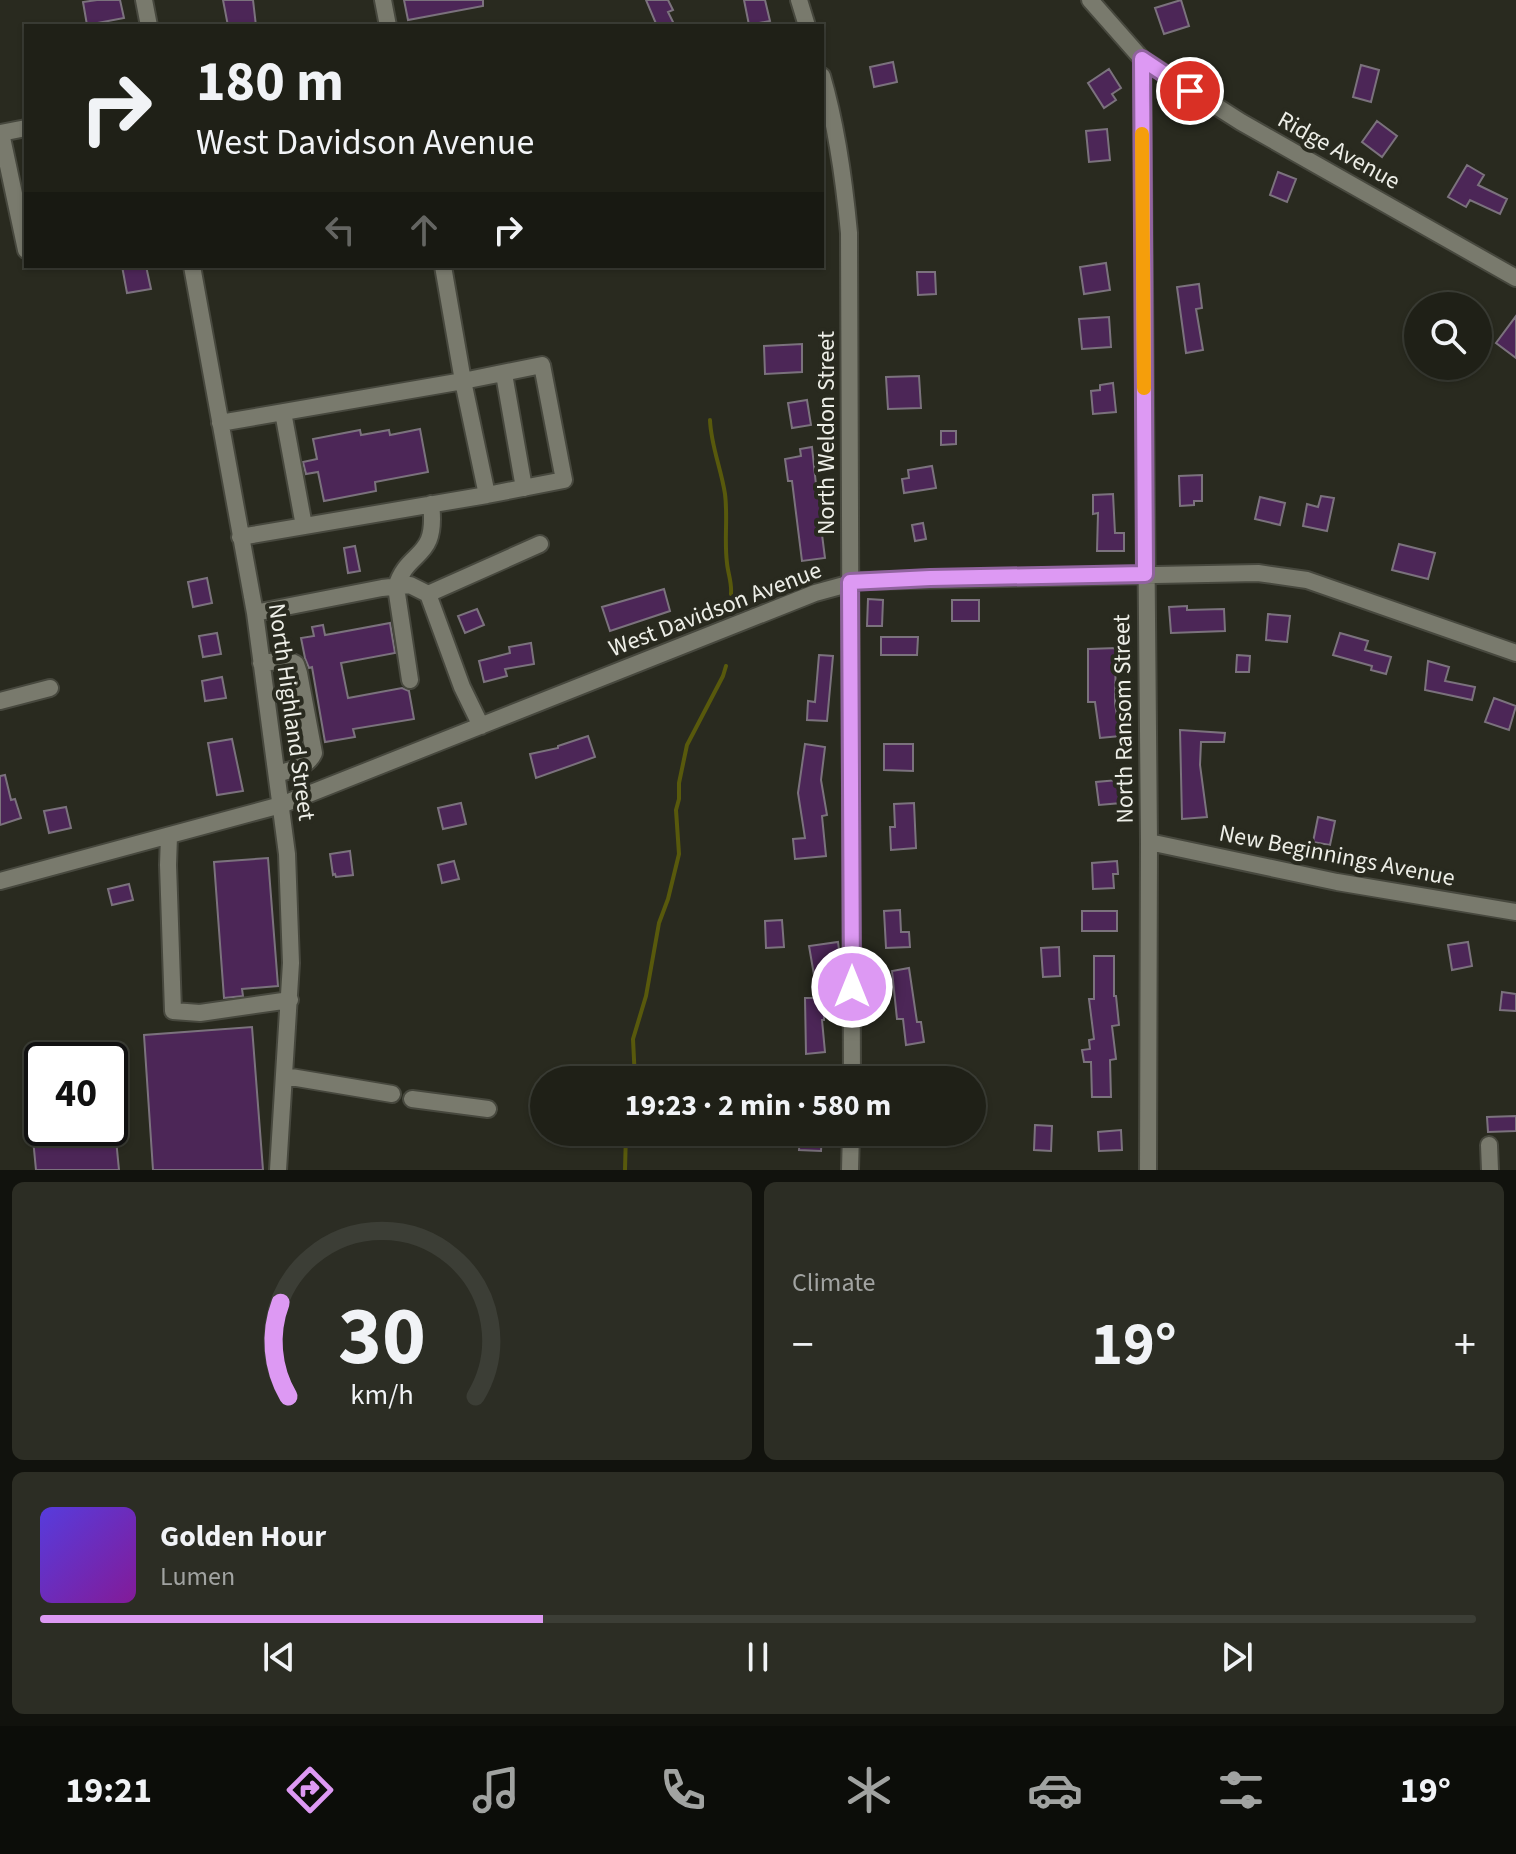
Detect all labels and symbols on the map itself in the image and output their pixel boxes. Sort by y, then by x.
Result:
pin [1156,57,1224,125]
street label: Ridge Avenue [1271,102,1406,199]
street label: North Weldon Street [809,331,844,535]
street label: West Davidson Avenue [604,553,827,666]
street label: North Highland Street [259,601,324,823]
street label: North Ransom Street [1104,614,1143,824]
street label: New Beginnings Avenue [1216,815,1458,896]
position arrow [810,945,894,1029]
speed limit sign: 40 [24,1042,128,1146]

